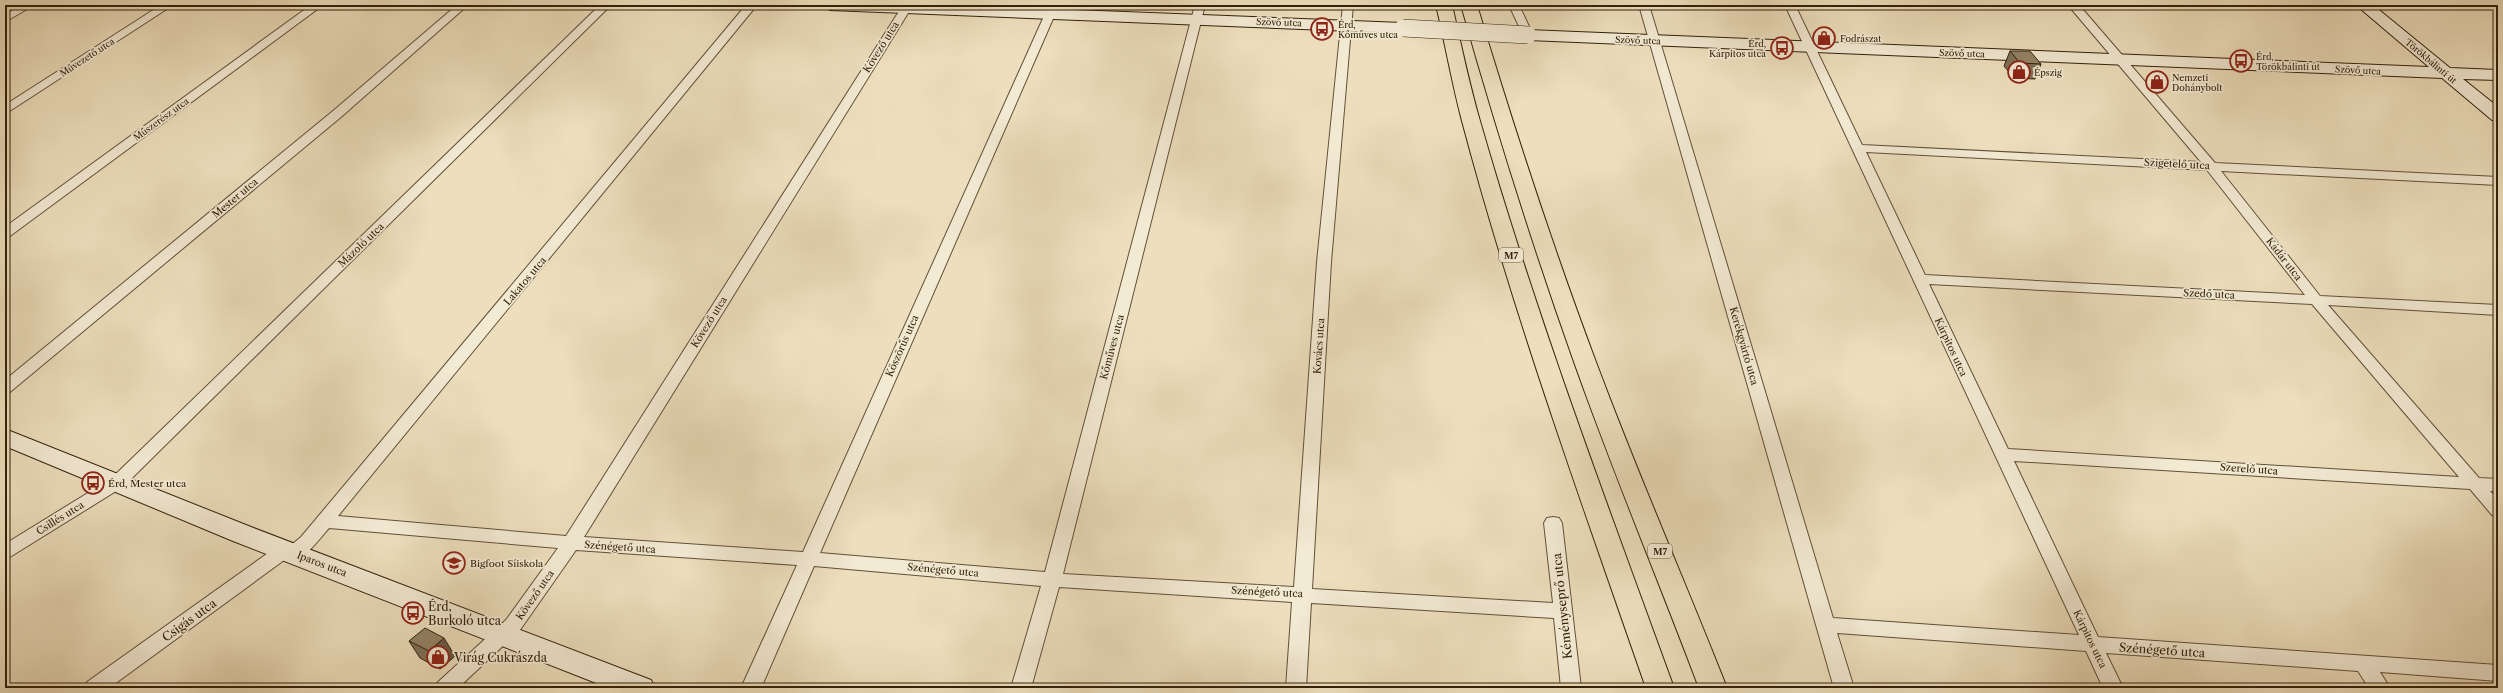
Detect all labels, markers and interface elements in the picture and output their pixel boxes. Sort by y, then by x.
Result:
street label: Szövő utca [1256,16,1302,28]
bus stop icon: Érd, Kőműves utca [1309,16,1335,42]
street label: Kövező utca [860,18,902,75]
place label: Érd, Kőműves utca [1338,19,1398,40]
shop icon: Fodrászat [1811,25,1837,51]
place label: Fodrászat [1840,33,1882,44]
street label: Szövő utca [1615,34,1661,46]
street label: Művezető utca [58,35,117,79]
bus stop icon: Érd, Kárpitos utca [1769,35,1795,61]
street label: Törökbálinti út [2403,36,2460,86]
place label: Érd, Kárpitos utca [1709,38,1766,59]
street label: Szövő utca [1939,47,1985,59]
bus stop icon: Érd, Törökbálinti út [2228,48,2254,74]
place label: Érd, Törökbálinti út [2256,51,2321,72]
shop icon: Épszig [2006,59,2032,85]
street label: Szövő utca [2335,63,2381,77]
place label: Épszig [2034,67,2062,78]
shop icon: Nemzeti Dohánybolt [2144,69,2170,95]
place label: Nemzeti Dohánybolt [2172,72,2223,93]
street label: Műszerész utca [131,95,191,143]
street label: Szigetelő utca [2144,156,2211,172]
street label: Mester utca [209,175,261,221]
street label: Mázoló utca [335,219,387,270]
street label: Kádár utca [2263,235,2305,284]
road number: M7 [1499,248,1523,262]
street label: Lakatos utca [501,253,550,308]
street label: Szedő utca [2183,286,2236,302]
street label: Kövező utca [688,293,730,350]
street label: Kerékgyártó utca [1727,305,1762,387]
street label: Köszörűs utca [883,312,922,379]
street label: Kőműves utca [1097,312,1127,381]
street label: Kárpitos utca [1932,316,1971,379]
street label: Kovács utca [1311,317,1327,374]
street label: Szerelő utca [2219,460,2279,478]
bus stop icon: Érd, Mester utca [80,470,106,496]
place label: Érd, Mester utca [108,477,187,490]
street label: Csillés utca [34,498,87,538]
street label: Szénégető utca [584,538,657,556]
road number: M7 [1648,544,1672,558]
street label: Iparos utca [295,549,350,580]
school or university icon: Bigfoot Síiskola [441,550,467,576]
street label: Kéményseprő utca [1549,552,1575,660]
place label: Bigfoot Síiskola [470,557,544,570]
street label: Szénégető utca [907,560,980,580]
street label: Kövező utca [513,567,557,623]
street label: Szénégető utca [1231,584,1304,600]
street label: Csigás utca [159,595,220,645]
place label: Érd, Burkoló utca [428,598,502,628]
bus stop icon: Érd, Burkoló utca [400,600,426,626]
street label: Kárpitos utca [2070,608,2110,671]
street label: Szénégető utca [2118,640,2206,661]
shop icon: Virág Cukrászda [425,644,451,670]
place label: Virág Cukrászda [453,650,548,665]

